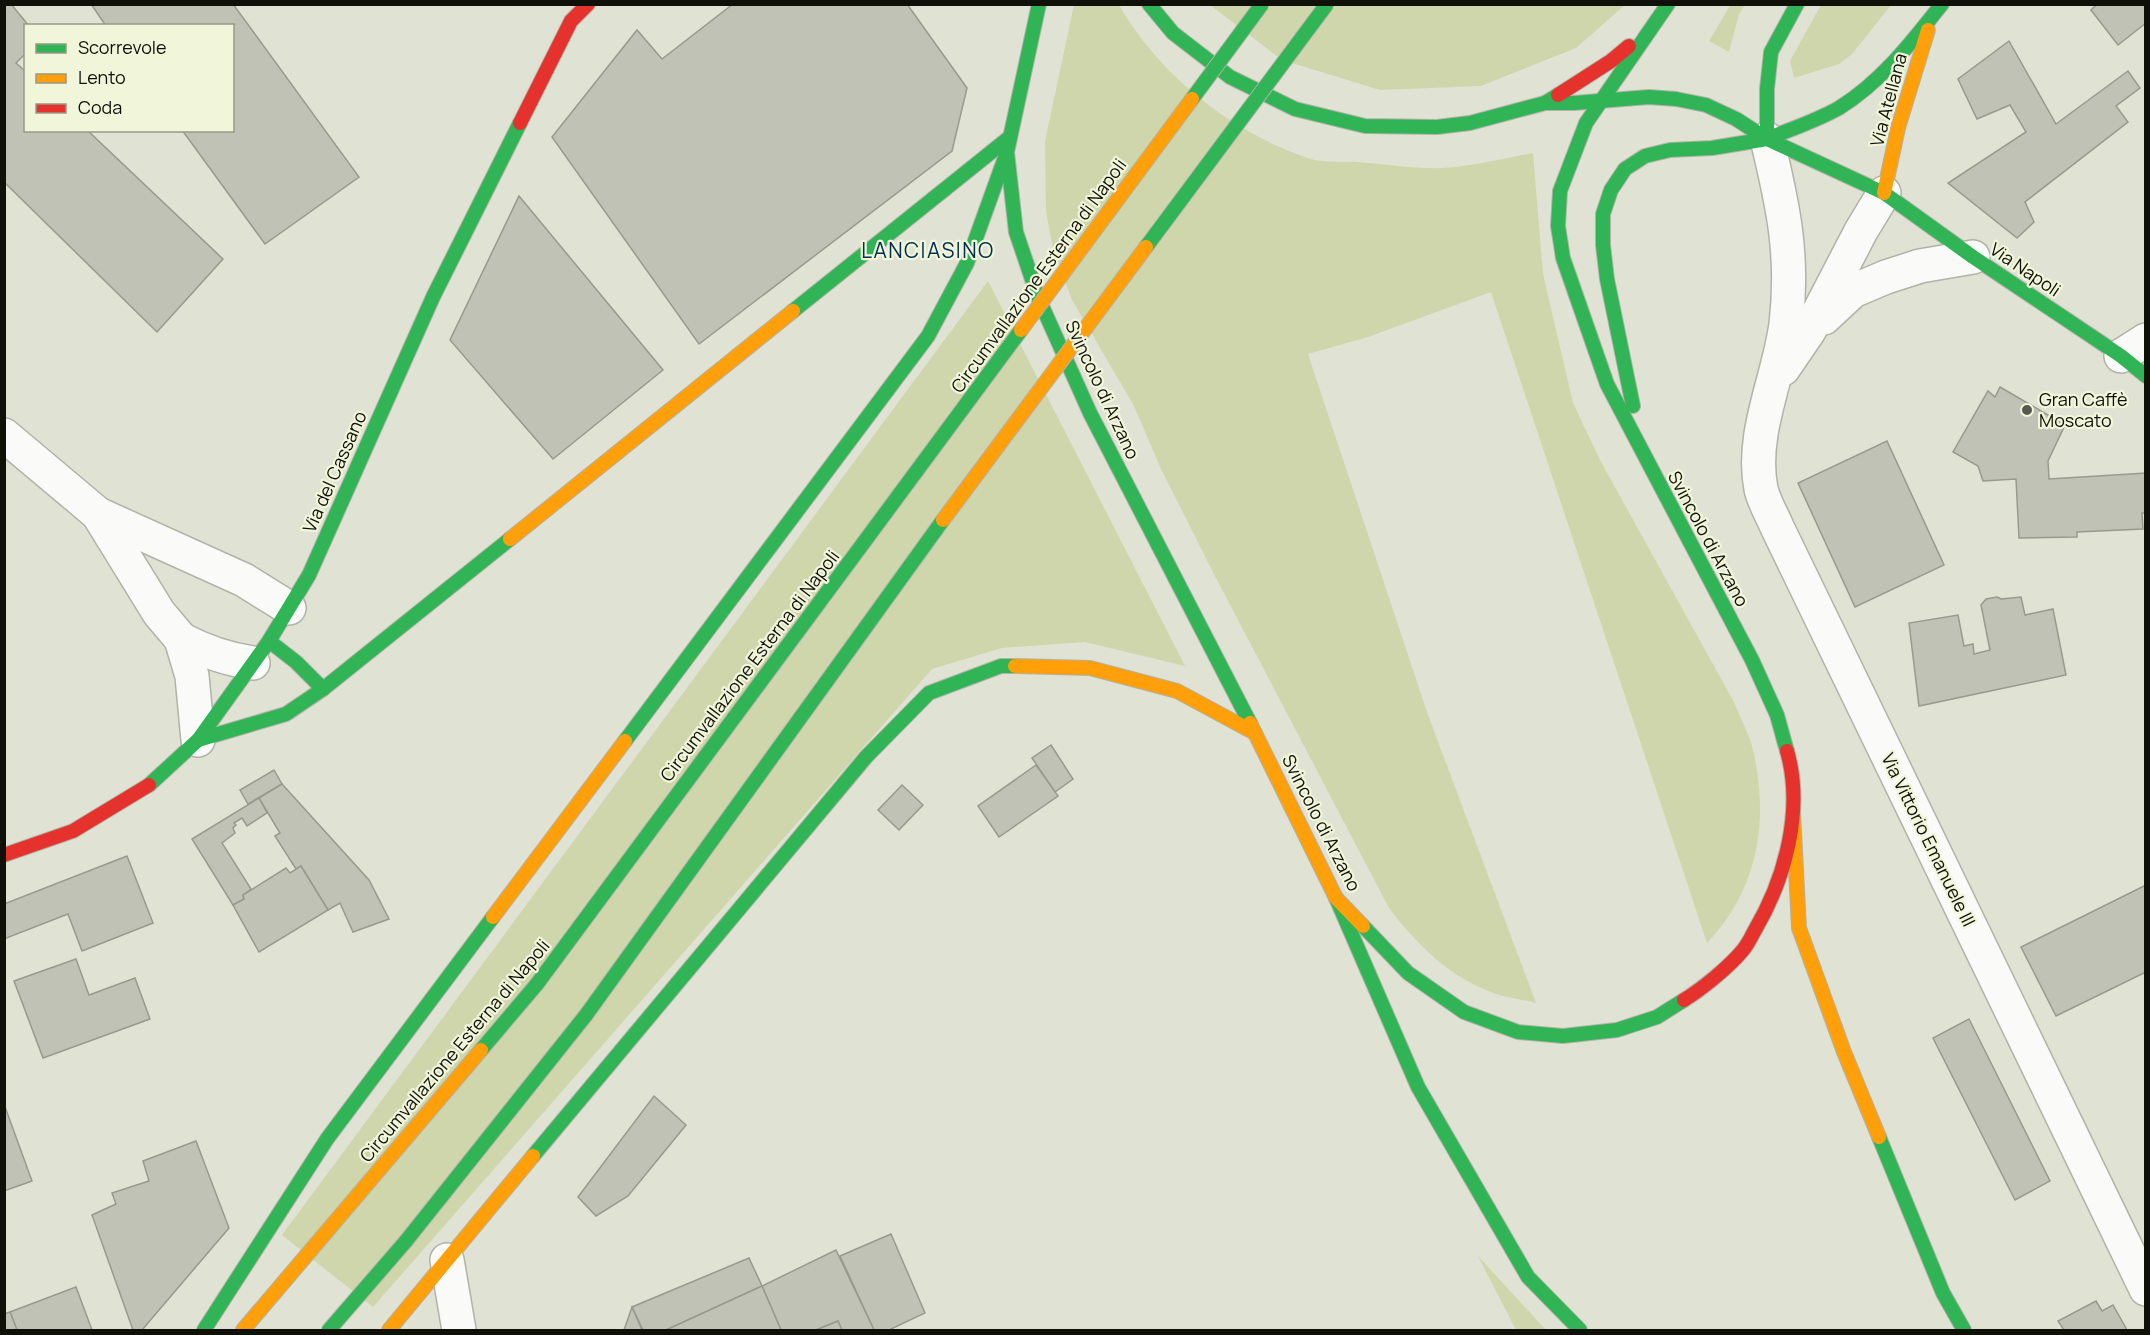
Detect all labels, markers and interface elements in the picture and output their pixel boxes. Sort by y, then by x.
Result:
legend [24,24,234,132]
text: Scorrevole [78,35,167,59]
street label: Via Atellana [1864,50,1912,149]
text: Lento [78,65,126,89]
text: Coda [78,95,122,119]
street label: Circumvallazione Esterna di Napoli [945,154,1131,397]
district label: LANCIASINO [861,236,995,264]
street label: Via Napoli [1986,237,2066,302]
street label: Svincolo di Arzano [1060,316,1146,463]
place label: Gran Caffè Moscato [2039,387,2127,432]
marker: Gran Caffè Moscato [2020,403,2034,417]
street label: Via del Cassano [297,407,372,536]
street label: Svincolo di Arzano [1663,466,1755,611]
street label: Circumvallazione Esterna di Napoli [654,545,844,786]
street label: Via Vittorio Emanuele III [1876,749,1981,930]
street label: Svincolo di Arzano [1277,750,1367,895]
street label: Circumvallazione Esterna di Napoli [354,934,555,1167]

